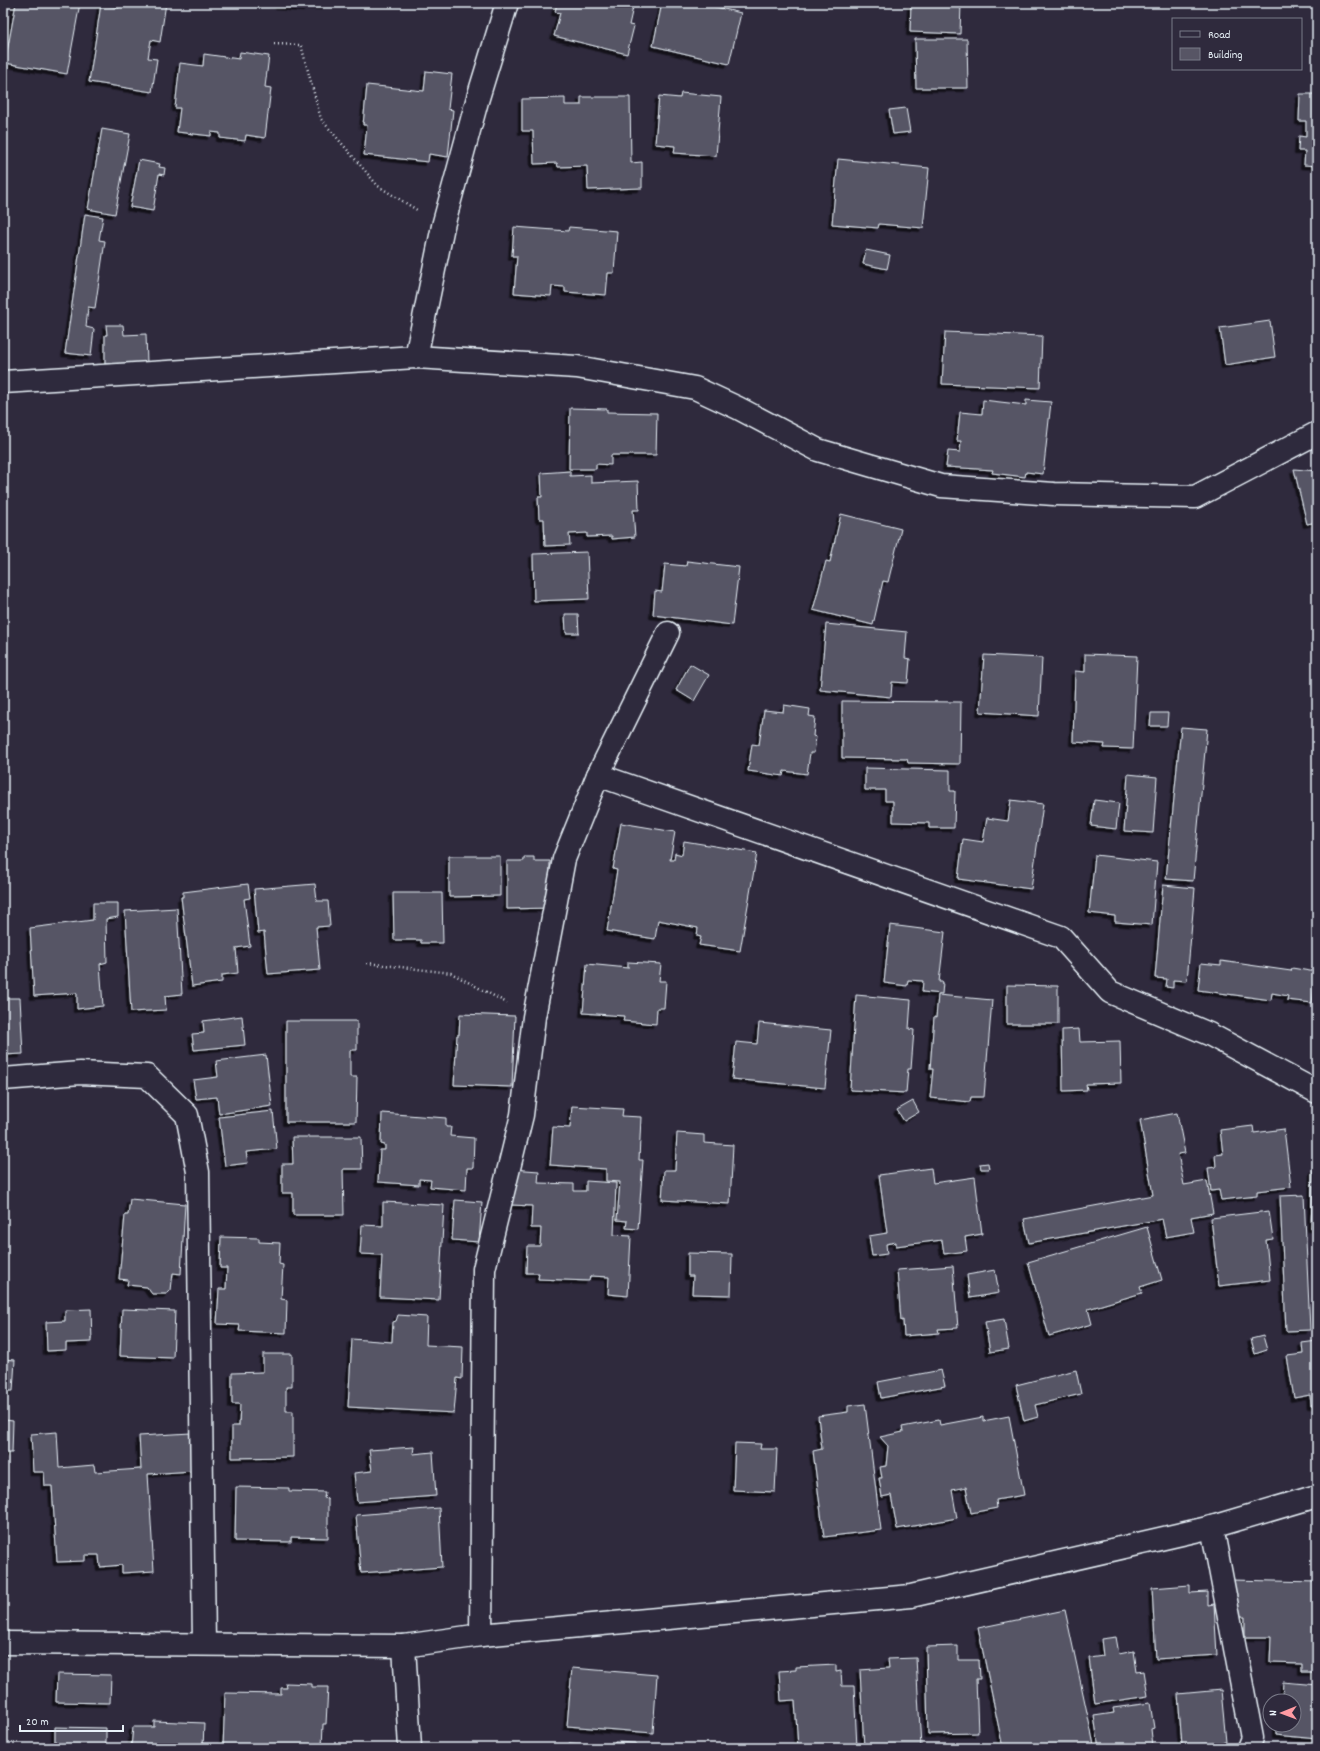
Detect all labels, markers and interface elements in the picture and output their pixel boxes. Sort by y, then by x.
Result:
legend [1172,18,1302,70]
text: Road [1208,27,1230,44]
text: Building [1208,47,1243,64]
north arrow [1262,1693,1302,1733]
scale bar [20,1707,123,1733]
text: N [1266,1710,1282,1716]
text: 20 m [26,1714,49,1731]

